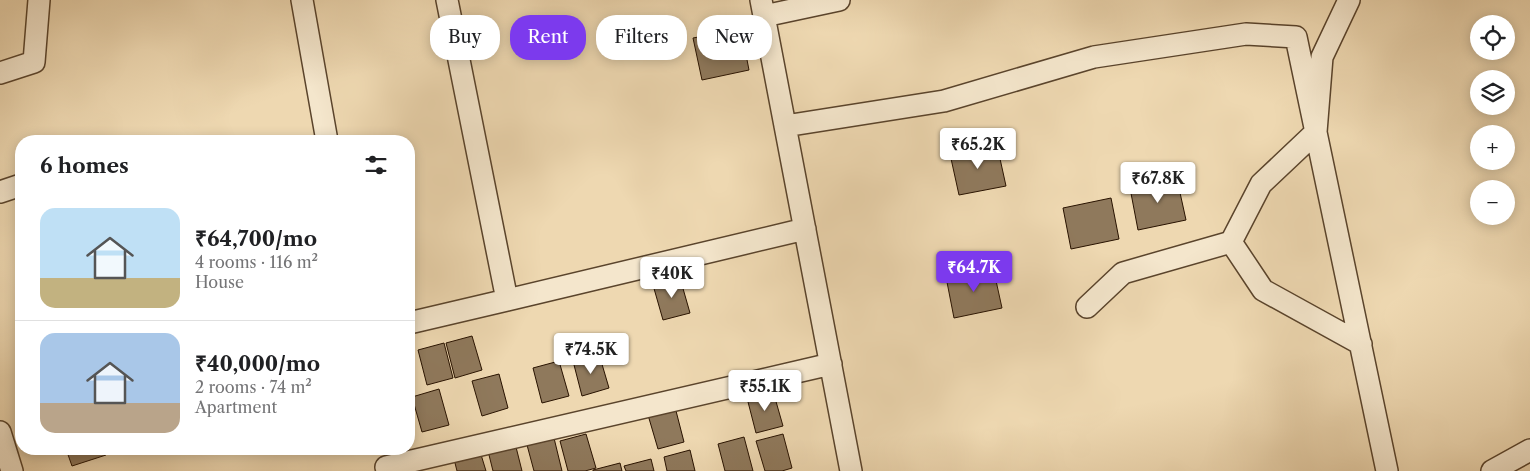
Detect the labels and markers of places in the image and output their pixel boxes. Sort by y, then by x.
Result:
pin: ₹65.2K [937,128,1019,170]
pin: ₹67.8K [1117,162,1199,204]
pin: ₹64.7K [933,250,1015,293]
pin: ₹40K [642,256,702,299]
pin: ₹74.5K [550,332,632,375]
pin: ₹55.1K [724,370,806,412]

